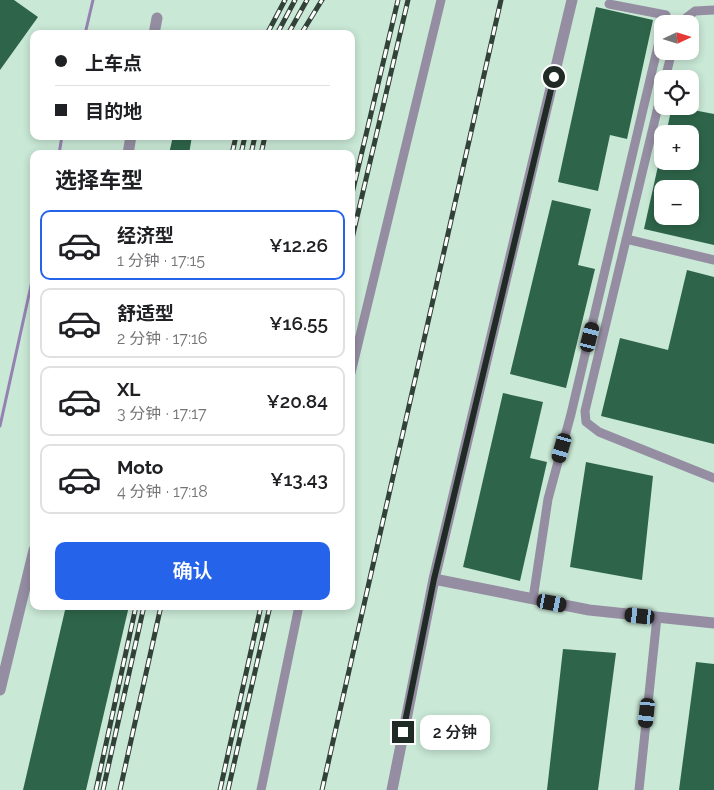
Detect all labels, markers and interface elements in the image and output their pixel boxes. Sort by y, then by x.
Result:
north arrow [654,15,699,60]
map controls [654,15,699,225]
text: 上车点 [85,52,142,74]
route start [543,66,565,88]
button: locate [654,70,699,115]
text: 目的地 [85,100,142,122]
button: + [654,125,699,170]
text: 选择车型 [55,167,143,193]
button: − [654,180,699,225]
icon: car [57,223,102,268]
text: 经济型 [117,224,174,246]
text: ¥12.26 [269,234,328,256]
text: 1 分钟 · 17:15 [117,251,205,270]
icon: car [57,301,102,346]
text: 舒适型 [117,302,174,324]
text: ¥16.55 [269,312,328,334]
car [579,321,600,353]
text: 2 分钟 · 17:16 [117,329,207,348]
text: XL [117,378,140,400]
icon: car [57,379,102,424]
text: ¥20.84 [266,390,328,412]
text: 3 分钟 · 17:17 [117,404,206,423]
car [550,432,573,464]
text: Moto [117,456,163,478]
icon: car [57,457,102,502]
text: ¥13.43 [270,468,328,490]
text: 4 分钟 · 17:18 [117,482,208,501]
button: 确认 [55,542,330,600]
car [535,593,568,613]
car [624,607,655,625]
car [637,697,656,729]
callout: 2 分钟 [420,714,490,750]
route end [392,721,414,743]
text: 2 分钟 [433,723,477,742]

